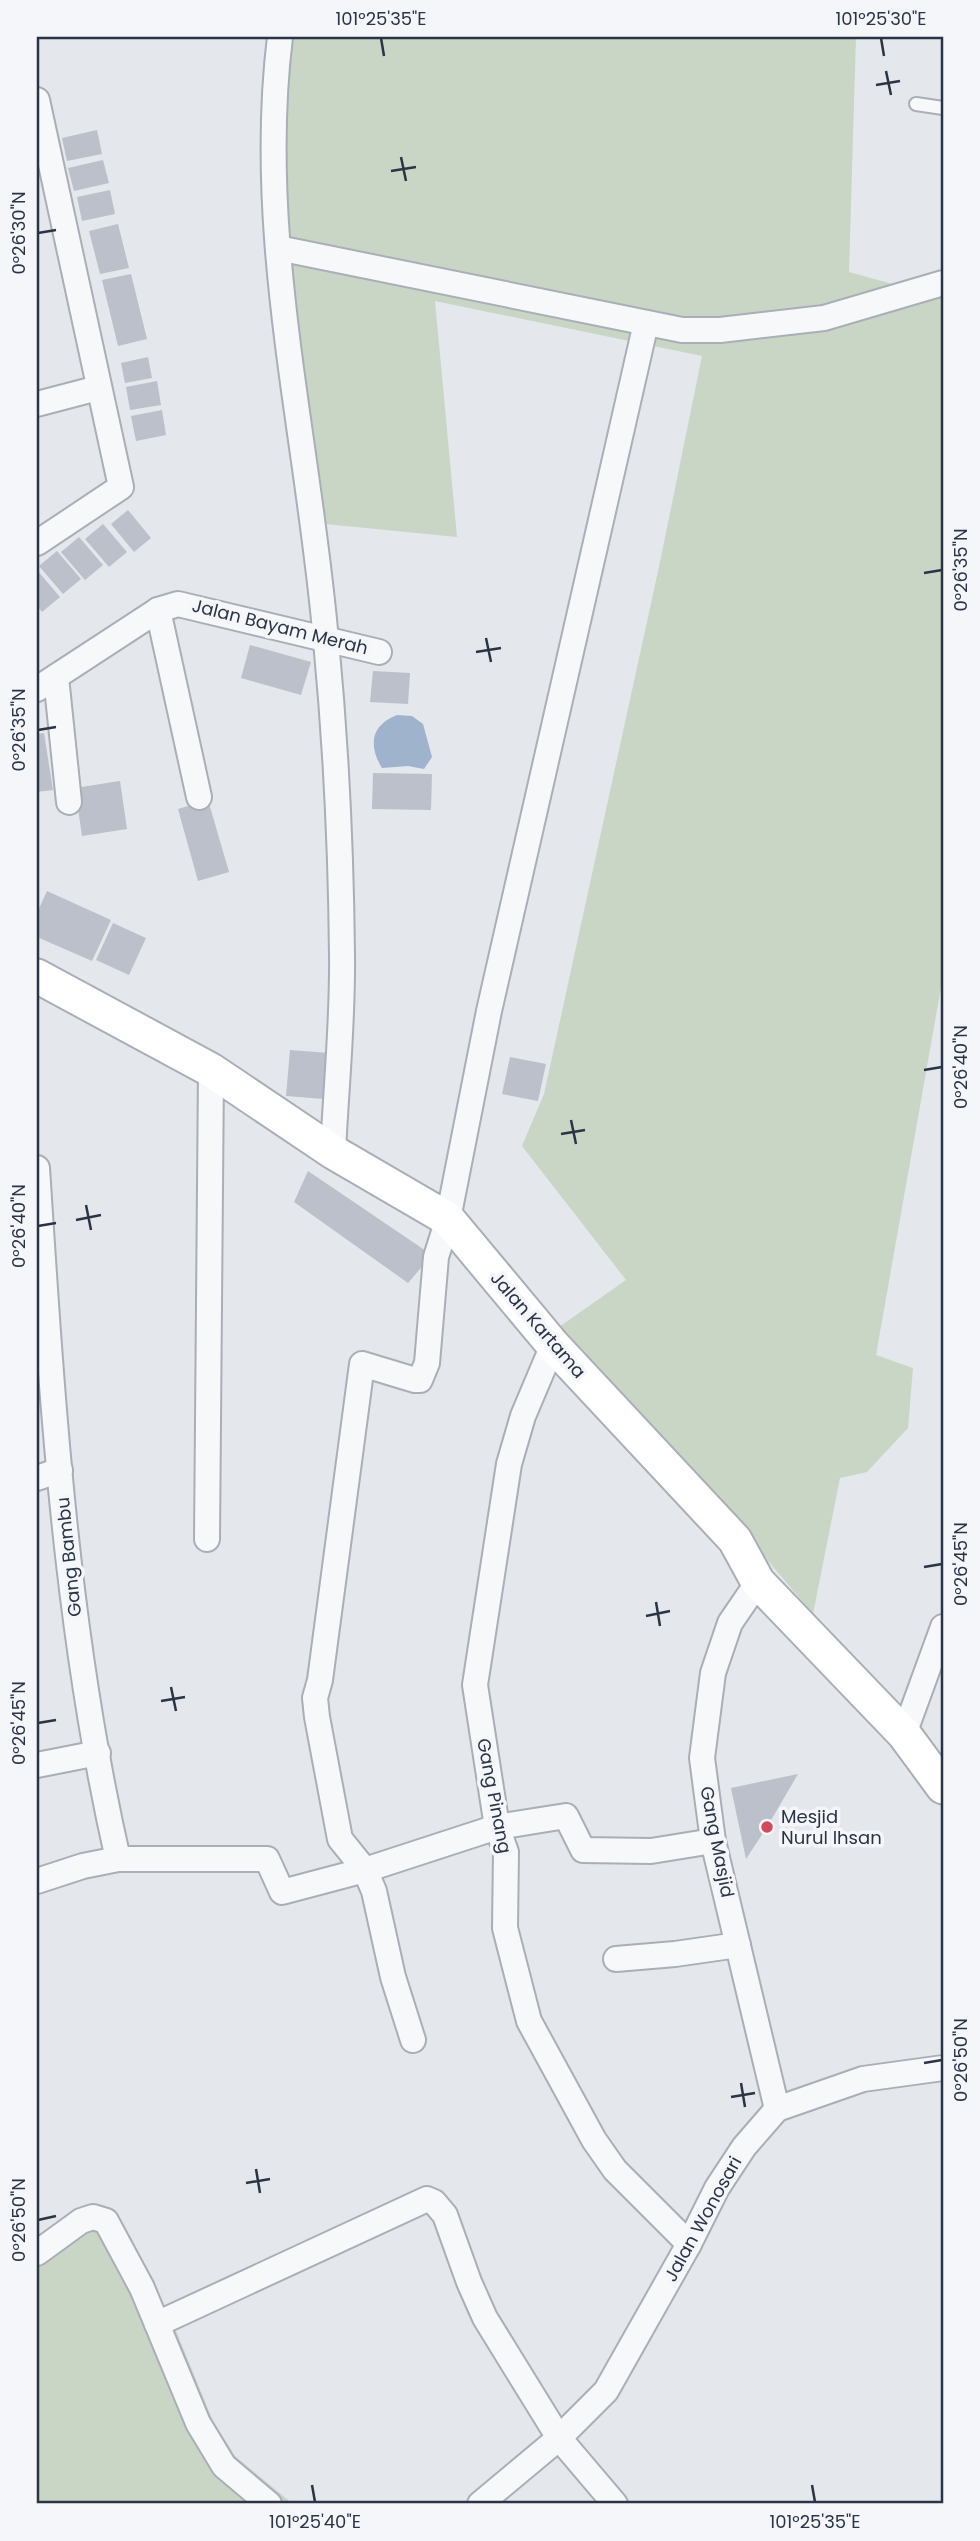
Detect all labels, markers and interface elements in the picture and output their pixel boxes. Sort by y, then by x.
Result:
text: 101°25'35"E [335,6,427,31]
text: 101°25'30"E [835,6,927,31]
text: 0°26'30"N [6,191,31,275]
text: 0°26'35"N [948,528,973,612]
street label: Jalan Bayam Merah [190,593,371,660]
text: 0°26'35"N [6,688,31,772]
text: 0°26'40"N [948,1025,973,1109]
text: 0°26'40"N [6,1184,31,1268]
street label: Jalan Kartama [485,1266,592,1383]
street label: Gang Bambu [50,1496,87,1618]
text: 0°26'45"N [948,1522,973,1606]
text: 0°26'45"N [6,1681,31,1765]
street label: Gang Pinang [471,1736,518,1856]
street label: Gang Masjid [694,1784,741,1900]
place label: Mesjid Nurul Ihsan [781,1804,882,1850]
marker: Mesjid Nurul Ihsan [759,1819,775,1835]
text: 0°26'50"N [948,2018,973,2102]
street label: Jalan Wonosari [658,2152,747,2286]
text: 0°26'50"N [6,2178,31,2262]
text: 101°25'40"E [269,2509,361,2534]
text: 101°25'35"E [769,2509,861,2534]

